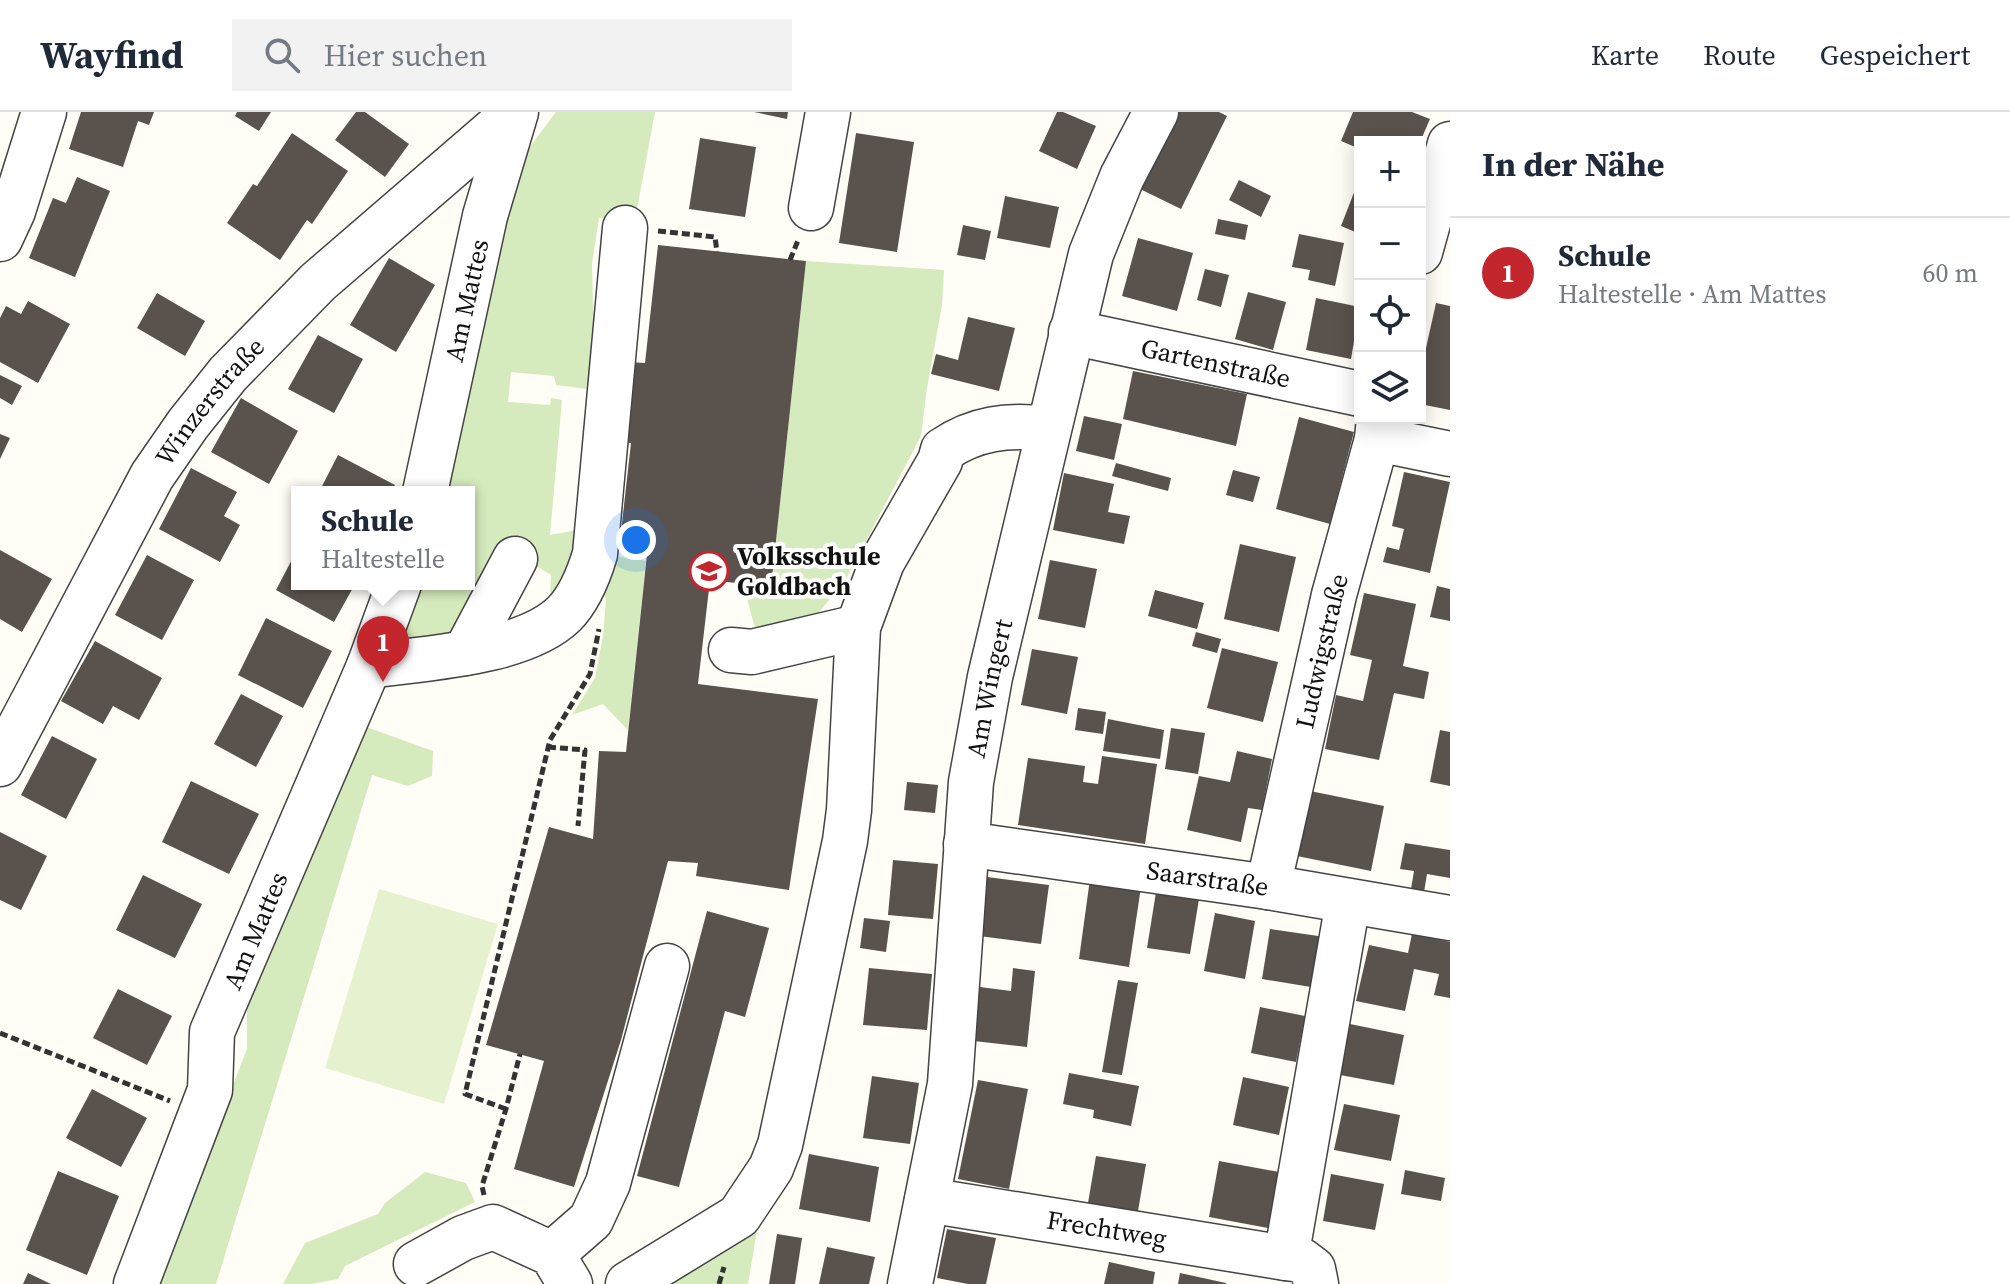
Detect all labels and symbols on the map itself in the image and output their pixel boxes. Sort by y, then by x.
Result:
street label: Am Mattes [436,236,497,365]
street label: Winzerstraße [146,329,272,473]
street label: Gartenstraße [1138,329,1294,397]
your location [616,520,656,560]
place label: Volksschule Goldbach [737,538,880,604]
school or university icon: Volksschule Goldbach [688,550,730,592]
street label: Ludwigstraße [1286,569,1357,732]
street label: Am Wingert [958,615,1021,760]
pin: 1 [357,616,409,682]
street label: Saarstraße [1144,852,1271,905]
street label: Am Mattes [214,866,297,995]
street label: Frechtweg [1044,1202,1169,1256]

